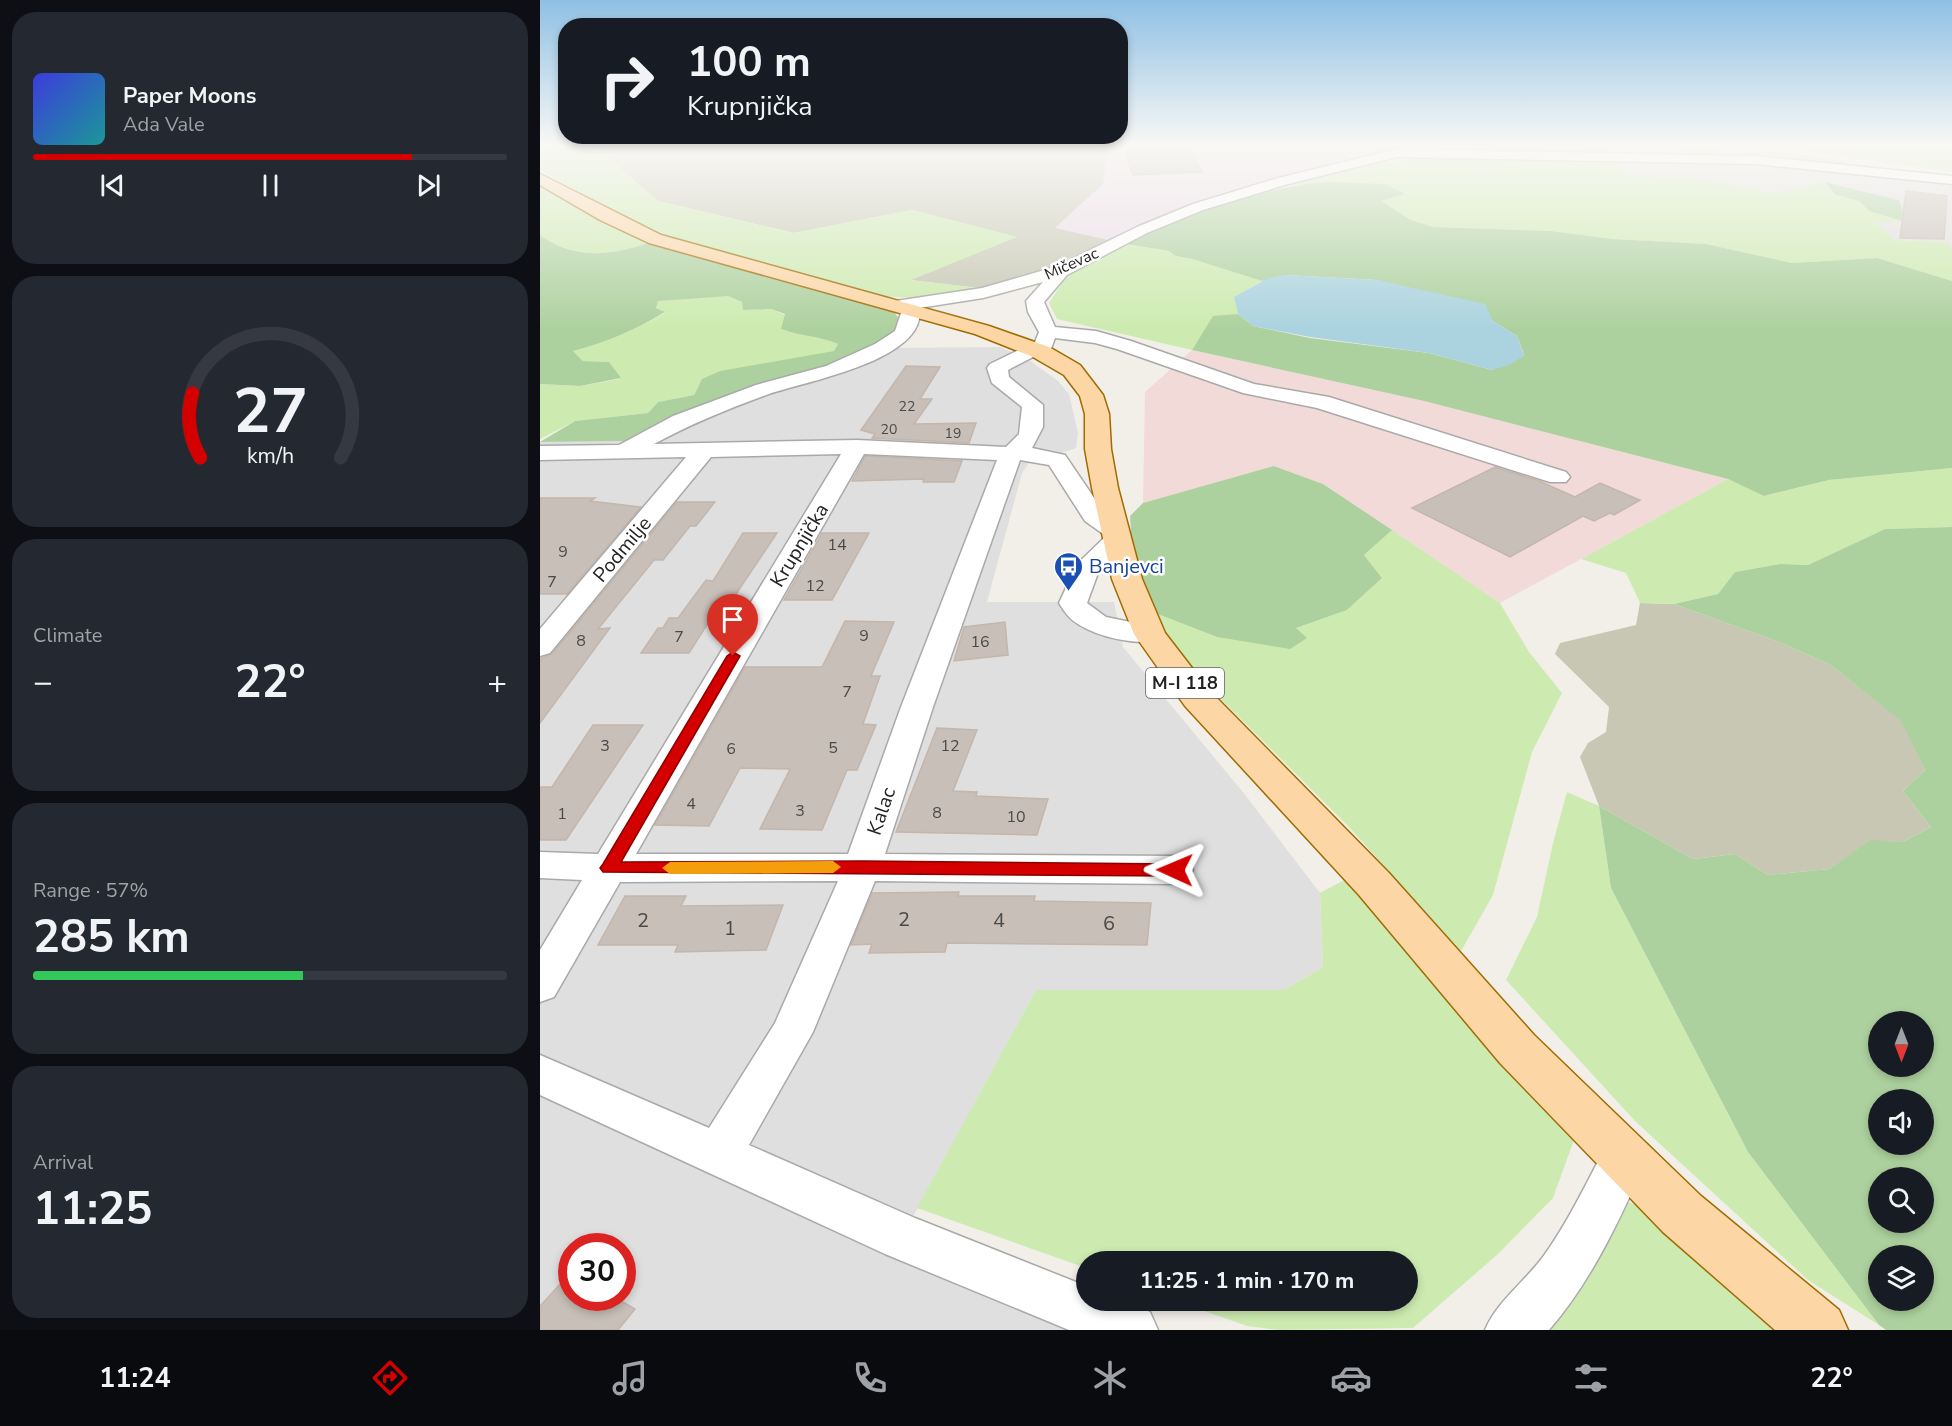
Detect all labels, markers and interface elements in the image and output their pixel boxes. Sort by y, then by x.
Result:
text: 100 m [687,34,811,91]
icon: right [588,42,666,120]
text: Paper Moons [123,81,257,111]
text: Krupnjička [687,88,813,125]
text: Ada Vale [123,111,205,138]
icon: previous [96,169,129,202]
icon: pause [254,169,287,202]
icon: next [412,169,445,202]
street label: Mičevac [1041,242,1102,286]
text: 27 [233,370,307,455]
house number: 22 [899,397,915,416]
house number: 20 [881,420,897,439]
house number: 19 [945,424,961,443]
text: km/h [246,442,294,472]
street label: Krupnjička [764,498,835,592]
street label: Podmilje [587,511,658,588]
house number: 14 [827,534,847,556]
house number: 9 [558,541,568,563]
bus stop icon: Banjevci [1052,550,1084,592]
place label: Banjevci [1089,553,1164,580]
house number: 7 [547,571,557,593]
house number: 12 [805,575,825,597]
pin [707,594,758,656]
icon: arrive [716,603,749,636]
text: Climate [33,622,102,649]
house number: 9 [859,625,869,647]
house number: 7 [674,626,684,648]
house number: 8 [576,630,586,652]
house number: 16 [970,631,990,653]
text: 22° [234,652,306,713]
text: − [33,660,53,705]
text: + [487,660,507,705]
road number: M-I 118 [1146,668,1224,698]
house number: 7 [842,681,852,703]
house number: 3 [600,735,610,757]
house number: 12 [940,735,960,757]
house number: 5 [828,737,838,759]
house number: 6 [726,738,736,760]
street label: Kalac [861,784,902,839]
house number: 4 [686,793,696,815]
house number: 3 [795,800,805,822]
house number: 8 [932,802,942,824]
house number: 1 [557,803,567,825]
house number: 10 [1006,806,1026,828]
position arrow [1143,838,1207,902]
text: Range · 57% [33,877,148,904]
house number: 2 [898,906,910,933]
text: 285 km [33,907,190,968]
house number: 2 [637,907,649,934]
house number: 4 [993,907,1005,934]
house number: 6 [1103,910,1115,937]
house number: 1 [724,915,736,942]
north arrow [1868,1011,1934,1077]
map controls [1868,1011,1934,1311]
button: sound [1868,1089,1934,1155]
text: Arrival [33,1149,93,1176]
button: search [1868,1167,1934,1233]
text: 11:25 [33,1179,152,1240]
speed limit sign: 30 [558,1233,636,1311]
button: layers [1868,1245,1934,1311]
text: 11:25 · 1 min · 170 m [1140,1266,1354,1296]
icon: directions [369,1357,411,1399]
icon: music [609,1357,651,1399]
icon: phone [849,1357,891,1399]
icon: climate [1089,1357,1131,1399]
icon: car [1330,1357,1372,1399]
icon: filters [1570,1357,1612,1399]
text: 11:24 [99,1360,171,1397]
text: 22° [1810,1360,1853,1397]

